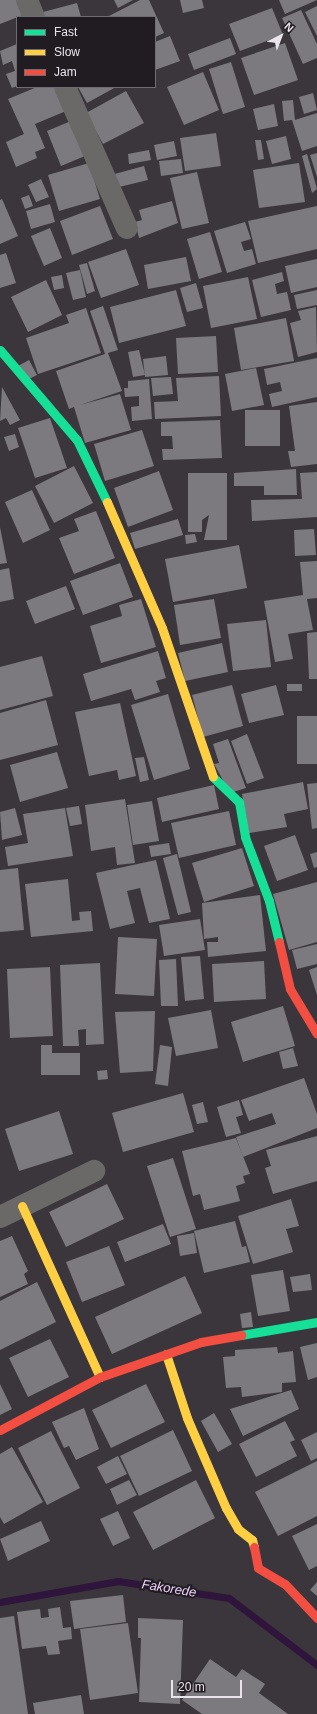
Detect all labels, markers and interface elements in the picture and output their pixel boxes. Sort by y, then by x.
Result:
legend [16,16,156,88]
north arrow [261,16,301,56]
text: N [282,20,296,34]
text: Fast [54,25,77,39]
text: Slow [54,45,80,59]
text: Jam [54,65,77,79]
water label: Fakorede [141,1577,197,1601]
scale bar [173,1672,244,1698]
text: 20 m [178,1680,205,1694]

